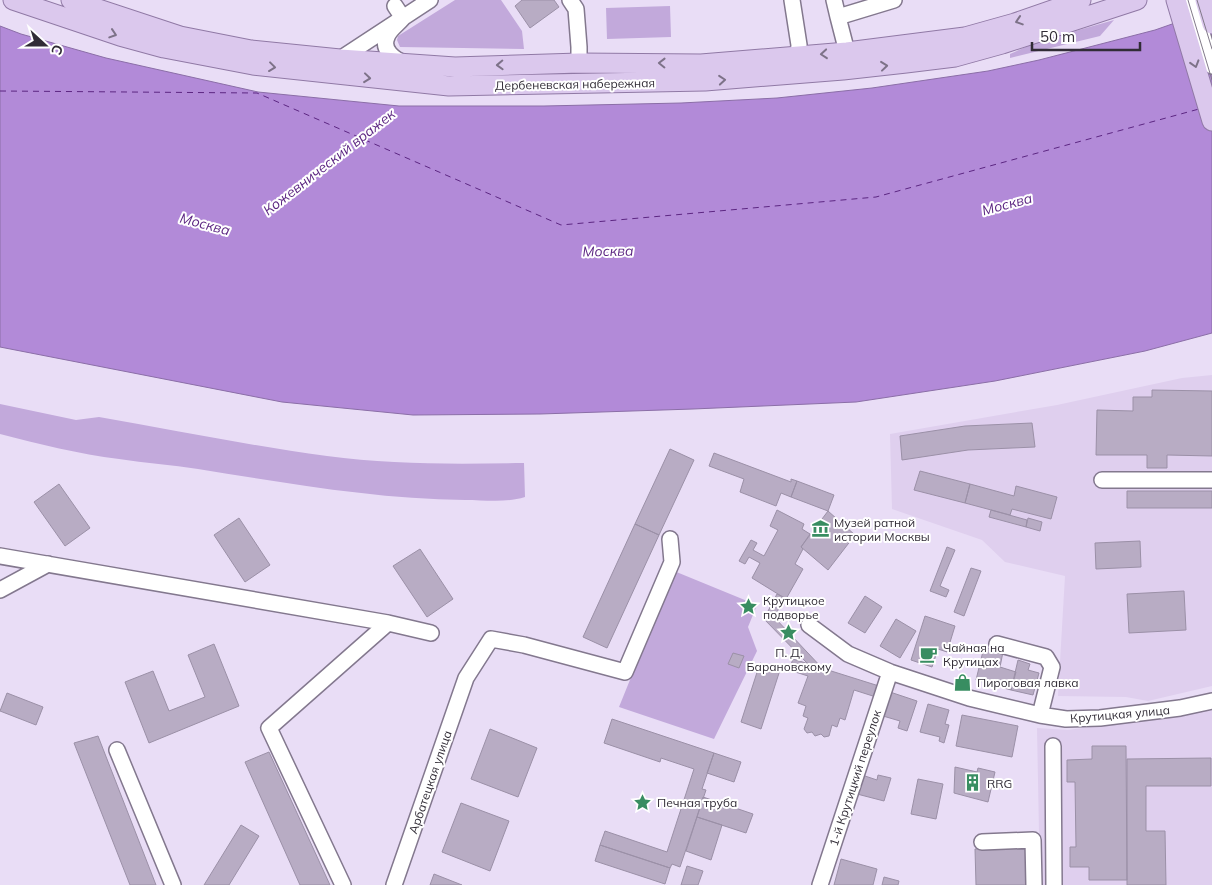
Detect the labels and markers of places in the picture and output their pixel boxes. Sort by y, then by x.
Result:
place label: Музей ратной истории Москвы [834,515,930,544]
museum icon: Музей ратной истории Москвы [810,519,830,539]
place label: Крутицкое подворье [763,593,825,622]
place icon: Крутицкое подворье [739,597,759,617]
place icon: П. Д. Барановскому [779,623,799,643]
place label: Чайная на Крутицах [943,640,1004,669]
cafe icon: Чайная на Крутицах [919,644,939,664]
place label: П. Д. Барановскому [747,645,832,674]
shop icon: Пироговая лавка [953,672,973,692]
place label: Пироговая лавка [977,675,1079,690]
building icon: RRG [963,773,983,793]
place label: RRG [987,776,1012,791]
place icon: Печная труба [633,792,653,812]
place label: Печная труба [657,795,737,810]

